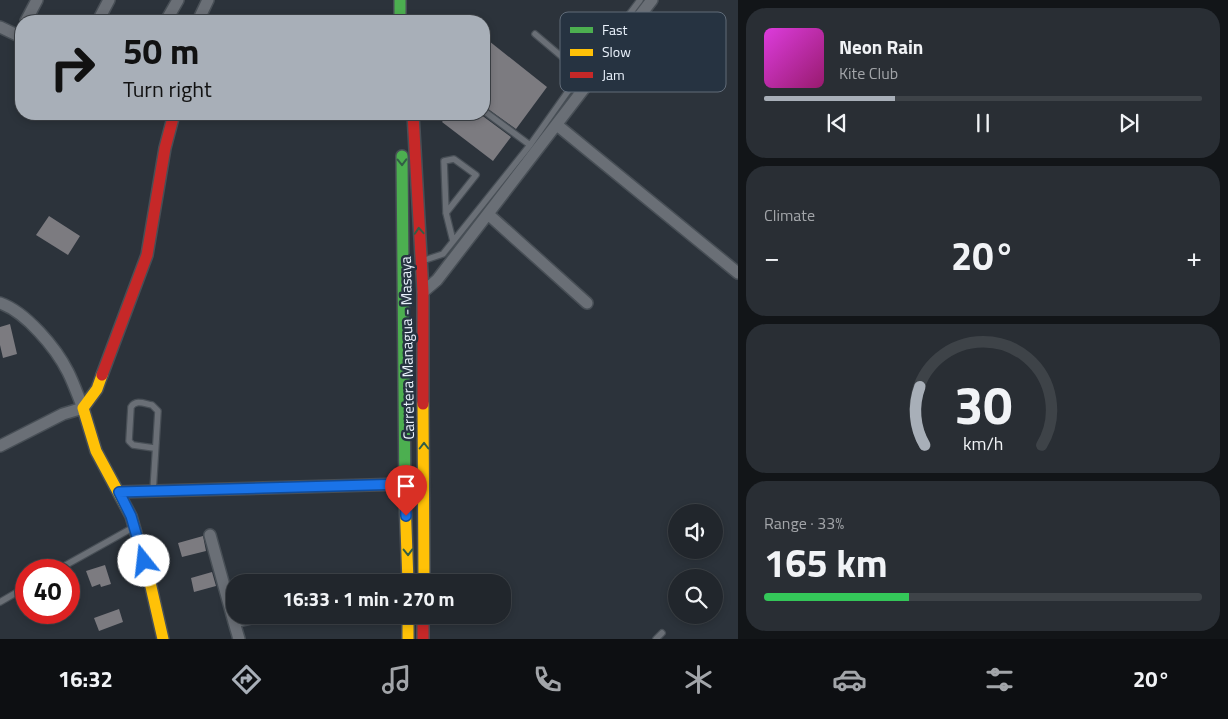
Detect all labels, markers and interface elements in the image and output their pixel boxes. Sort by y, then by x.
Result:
legend [560,12,726,92]
text: Fast [602,19,627,40]
text: 50 m [123,24,199,78]
text: Neon Rain [839,32,923,61]
icon: right [40,35,105,100]
text: Slow [602,41,631,62]
text: Kite Club [839,61,898,85]
text: Jam [602,64,625,85]
text: Turn right [123,72,212,106]
icon: previous [823,109,851,137]
icon: pause [969,109,997,137]
icon: next [1115,109,1143,137]
one-way arrow [397,159,407,167]
text: Climate [764,203,815,227]
one-way arrow [414,227,425,235]
text: 20° [951,227,1015,285]
text: − [764,235,780,278]
text: + [1186,235,1202,278]
street label: Carretera Managua - Masaya [394,256,420,440]
text: 30 [954,365,1012,444]
text: km/h [963,430,1003,457]
one-way arrow [419,442,429,450]
pin [385,465,427,516]
icon: arrive [392,472,420,500]
map controls [668,504,723,624]
button: sound [668,504,723,559]
text: Range · 33% [764,511,844,535]
position arrow [117,534,169,586]
text: 165 km [764,534,888,592]
one-way arrow [402,549,413,557]
speed limit sign: 40 [15,559,80,624]
button: search [668,569,723,624]
text: 16:33 · 1 min · 270 m [282,584,455,613]
text: 16:32 [58,662,113,696]
icon: directions [229,662,264,697]
icon: music [379,662,414,697]
icon: phone [530,662,565,697]
icon: climate [681,662,716,697]
icon: car [832,662,867,697]
icon: filters [982,662,1017,697]
text: 20° [1133,662,1170,696]

